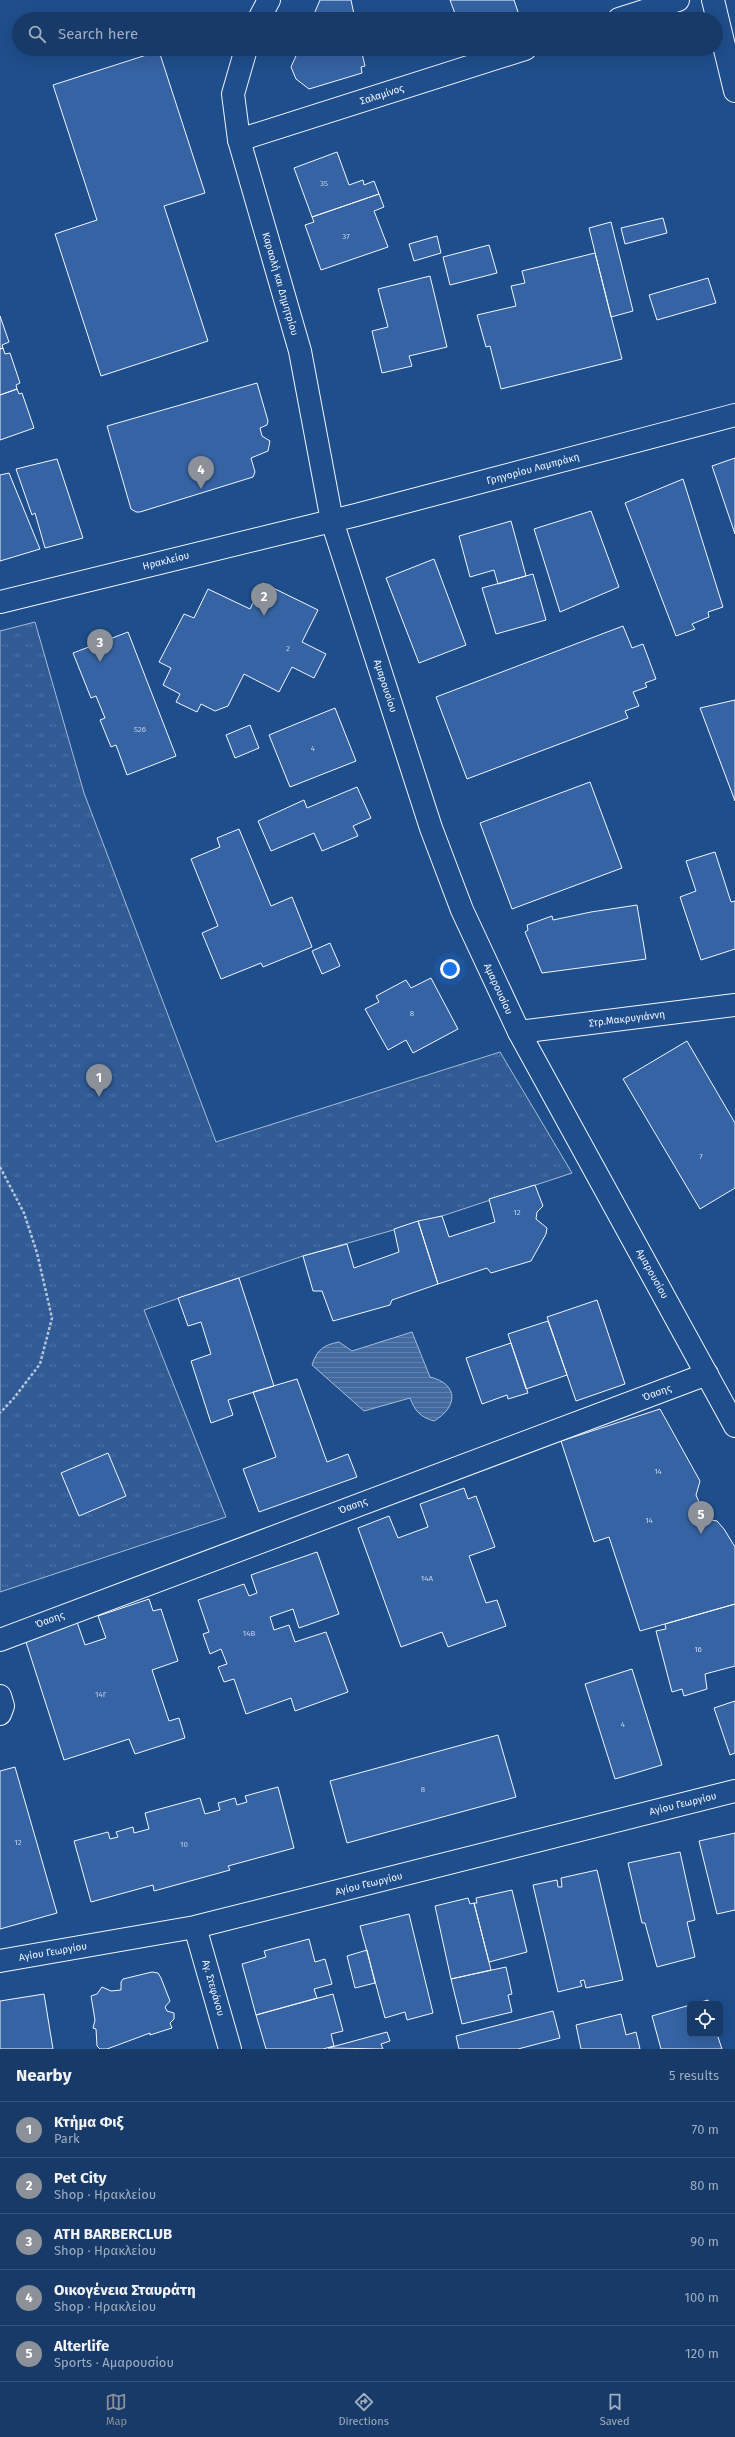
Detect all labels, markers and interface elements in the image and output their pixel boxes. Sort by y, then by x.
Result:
search box [12,12,723,56]
icon: search [26,23,48,45]
text: Search here [58,25,138,43]
street label: Σαλαμίνος [358,81,406,108]
house number: 35 [320,179,328,188]
street label: Καραολή και Δημητρίου [259,231,302,337]
house number: 37 [342,232,350,241]
street label: Γρηγορίου Λαμπράκη [485,450,581,487]
pin: 4 [188,456,214,489]
street label: Ηρακλείου [141,548,191,573]
pin: 2 [251,583,277,616]
pin: 3 [87,629,113,662]
house number: 2 [286,644,290,653]
street label: Αμαρουσίου [371,658,400,714]
house number: 526 [134,725,146,734]
house number: 4 [311,744,316,753]
your location [440,959,460,979]
street label: Αμαρουσίου [481,961,516,1017]
street label: Στρ.Μακρυγιάννη [588,1007,666,1030]
house number: 8 [410,1009,415,1018]
pin: 1 [86,1064,112,1097]
house number: 7 [699,1152,703,1161]
house number: 12 [513,1208,521,1217]
street label: Αμαρουσίου [633,1246,672,1301]
street label: Όασης [641,1382,673,1404]
house number: 14 [654,1467,663,1476]
street label: Όασης [337,1495,369,1517]
pin: 5 [688,1501,714,1534]
house number: 14 [645,1516,654,1525]
house number: 14A [421,1574,434,1583]
street label: Όασης [34,1609,66,1631]
house number: 14B [243,1629,255,1638]
house number: 16 [694,1645,702,1654]
house number: 14Γ [95,1690,107,1699]
house number: 4 [621,1720,626,1729]
house number: 8 [421,1785,426,1794]
street label: Αγίου Γεωργίου [648,1789,718,1818]
house number: 12 [14,1838,22,1847]
house number: 10 [180,1840,188,1849]
street label: Αγίου Γεωργίου [334,1869,404,1898]
street label: Αγίου Γεωργίου [18,1939,88,1964]
street label: Αγ. Στεφάνου [199,1958,228,2018]
map controls [687,2001,723,2037]
button: locate [687,2001,723,2037]
text: Nearby [16,2065,71,2086]
text: 5 results [669,2068,719,2083]
text: Κτήμα Φιξ [54,2113,123,2131]
text: 1 [26,2122,32,2137]
text: 70 m [692,2122,719,2137]
text: Park [54,2131,80,2146]
text: Pet City [54,2169,107,2187]
text: 2 [26,2178,32,2193]
text: 80 m [690,2178,719,2193]
text: Shop · Ηρακλείου [54,2187,156,2202]
text: ATH BARBERCLUB [54,2225,172,2243]
text: 3 [26,2234,32,2249]
text: 90 m [690,2234,719,2249]
text: Shop · Ηρακλείου [54,2243,156,2258]
text: Οικογένεια Σταυράτη [54,2281,196,2299]
text: 4 [25,2290,33,2305]
text: 100 m [684,2290,719,2305]
text: Shop · Ηρακλείου [54,2299,156,2314]
text: Alterlife [54,2337,109,2355]
text: 5 [26,2346,32,2361]
text: 120 m [685,2346,719,2361]
text: Sports · Αμαρουσίου [54,2355,174,2370]
tab: Map [105,2391,127,2428]
tab: Directions [338,2391,389,2428]
tab: Saved [600,2391,630,2428]

